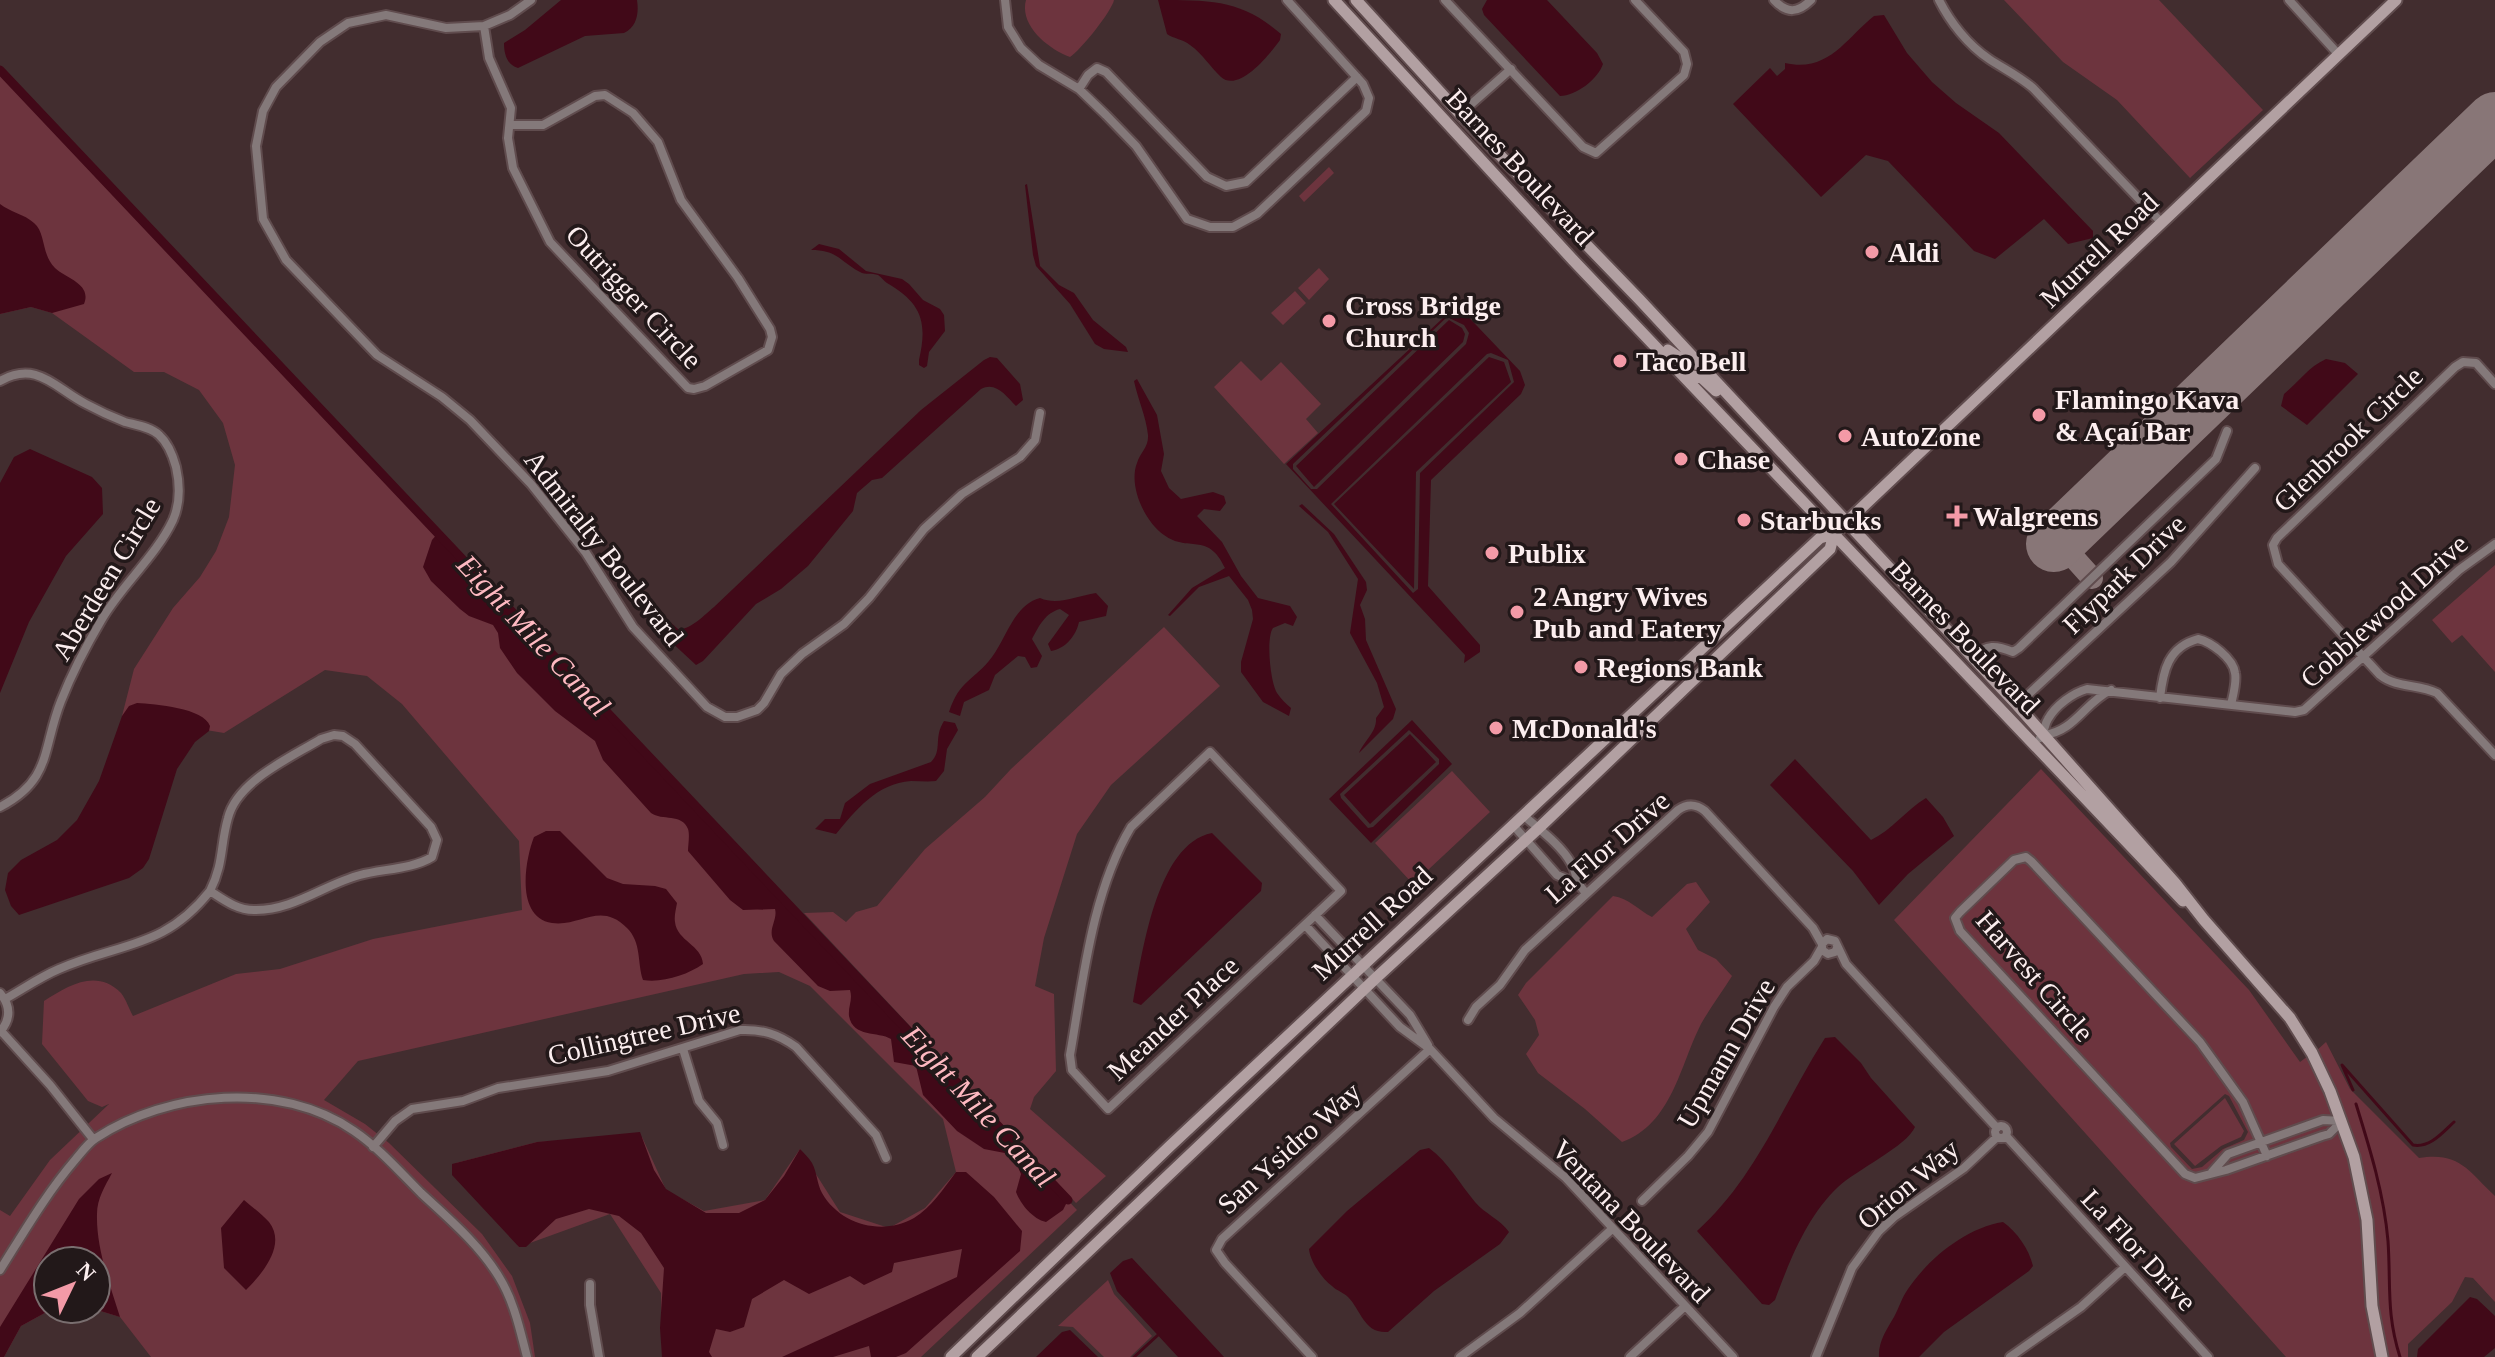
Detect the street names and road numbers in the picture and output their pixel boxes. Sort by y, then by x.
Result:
street label: Barnes Boulevard [1440,83,1600,251]
street label: Murrell Road [2034,186,2164,314]
street label: Outrigger Circle [560,219,708,375]
street label: Glenbrook Circle [2267,360,2429,518]
street label: Admiralty Boulevard [518,444,690,652]
street label: Aberdeen Circle [45,492,167,666]
street label: Flypark Drive [2056,508,2192,640]
street label: Cobblewood Drive [2294,528,2474,694]
street label: Barnes Boulevard [1884,554,2046,720]
street label: La Flor Drive [1539,785,1675,909]
street label: Murrell Road [1306,860,1438,986]
street label: Harvest Circle [1970,905,2100,1047]
street label: Meander Place [1101,950,1245,1086]
street label: Upmann Drive [1671,973,1781,1133]
street label: Collingtree Drive [545,997,743,1071]
street label: San Ysidro Way [1211,1076,1367,1220]
street label: Ventana Boulevard [1546,1133,1716,1309]
street label: Orion Way [1851,1133,1965,1235]
street label: La Flor Drive [2075,1183,2203,1317]

